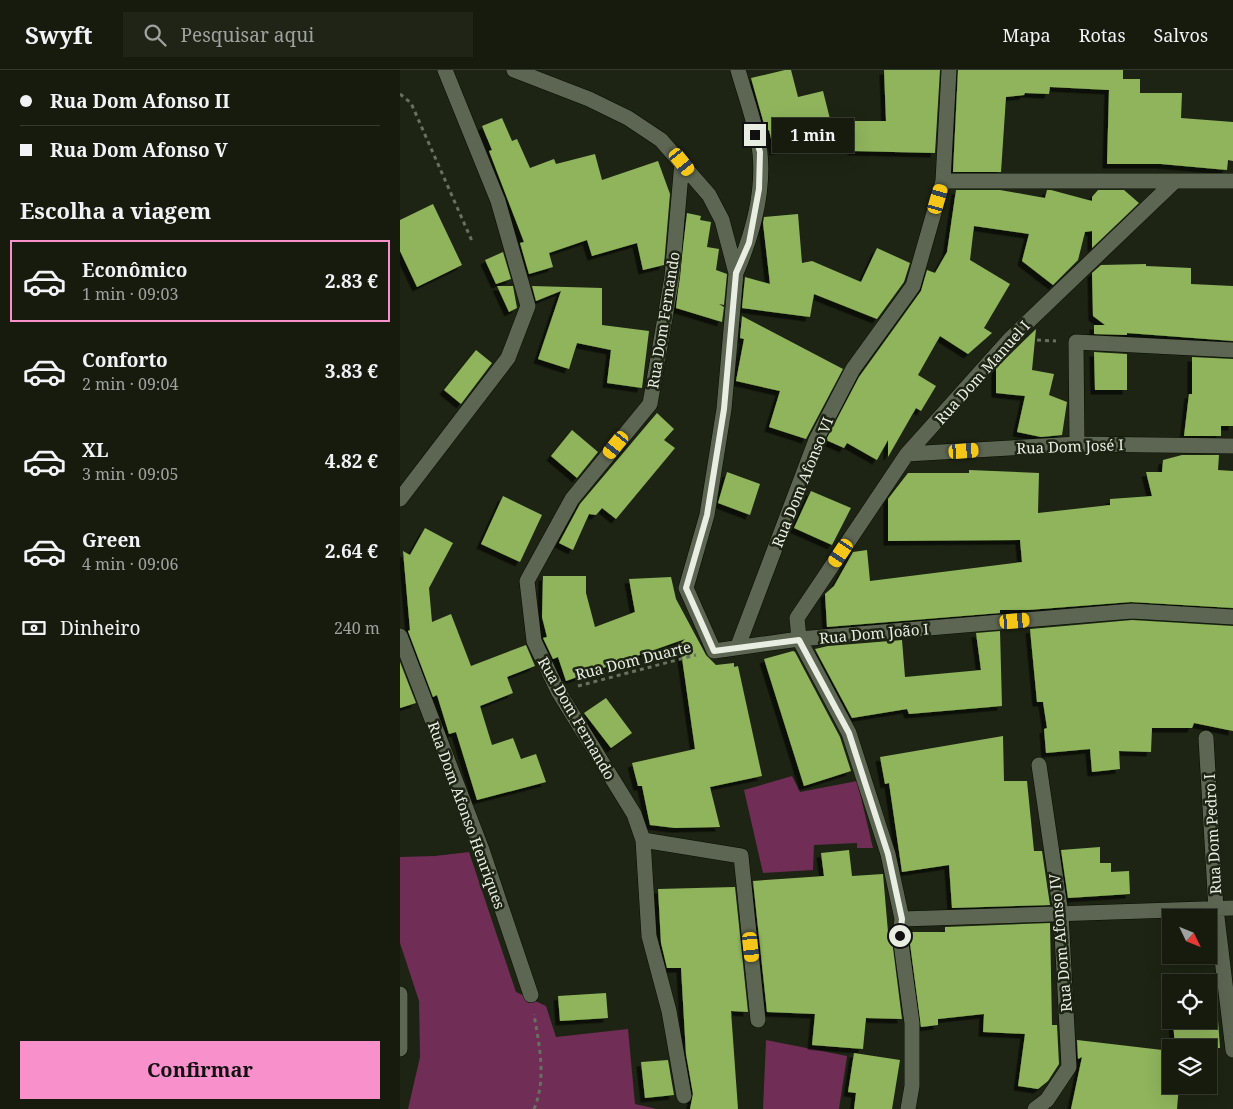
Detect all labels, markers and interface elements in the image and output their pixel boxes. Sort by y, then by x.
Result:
search box [123,12,473,57]
text: Swyft [25,18,93,51]
icon: search [141,21,169,49]
text: Pesquisar aqui [181,22,314,48]
text: Mapa [1003,23,1051,47]
text: Rotas [1079,23,1126,47]
text: Salvos [1154,23,1208,47]
text: Rua Dom Afonso II [50,88,230,114]
callout: 1 min [772,118,855,152]
route end [744,124,766,146]
text: 1 min [790,124,836,146]
text: Rua Dom Afonso V [50,137,228,163]
car [666,146,697,178]
car [926,183,949,215]
text: Escolha a viagem [20,195,211,225]
street label: Rua Dom Fernando [642,250,684,390]
text: Econômico [82,257,188,283]
icon: car [22,259,67,304]
text: 2.83 € [325,268,378,294]
text: 1 min · 09:03 [82,283,178,305]
street label: Rua Dom Manuel I [930,316,1034,428]
text: Conforto [82,347,168,373]
icon: car [22,349,67,394]
text: 3.83 € [325,358,378,384]
text: 2 min · 09:04 [82,373,178,395]
street label: Rua Dom Afonso VI [767,414,837,550]
car [600,429,631,461]
street label: Rua Dom José I [1016,434,1124,458]
text: XL [82,437,108,463]
icon: car [22,439,67,484]
car [948,442,979,460]
text: 4.82 € [325,448,378,474]
text: 3 min · 09:05 [82,463,178,485]
text: Green [82,527,141,553]
icon: car [22,529,67,574]
car [826,536,855,570]
text: 2.64 € [325,538,378,564]
text: 4 min · 09:06 [82,553,178,575]
car [999,612,1030,630]
icon: cash [20,614,48,642]
text: Dinheiro [60,615,140,641]
text: 240 m [334,617,380,639]
street label: Rua Dom João I [818,618,930,648]
street label: Rua Dom Duarte [573,636,693,684]
street label: Rua Dom Fernando [534,653,620,783]
street label: Rua Dom Afonso Henriques [424,719,510,912]
street label: Rua Dom Pedro I [1199,773,1225,895]
street label: Rua Dom Afonso IV [1044,872,1076,1013]
north arrow [1162,909,1218,964]
map controls [1162,909,1217,1094]
route start [889,925,911,947]
car [741,931,760,963]
button: locate [1162,974,1217,1029]
button: layers [1162,1039,1217,1094]
button: Confirmar [20,1041,380,1099]

